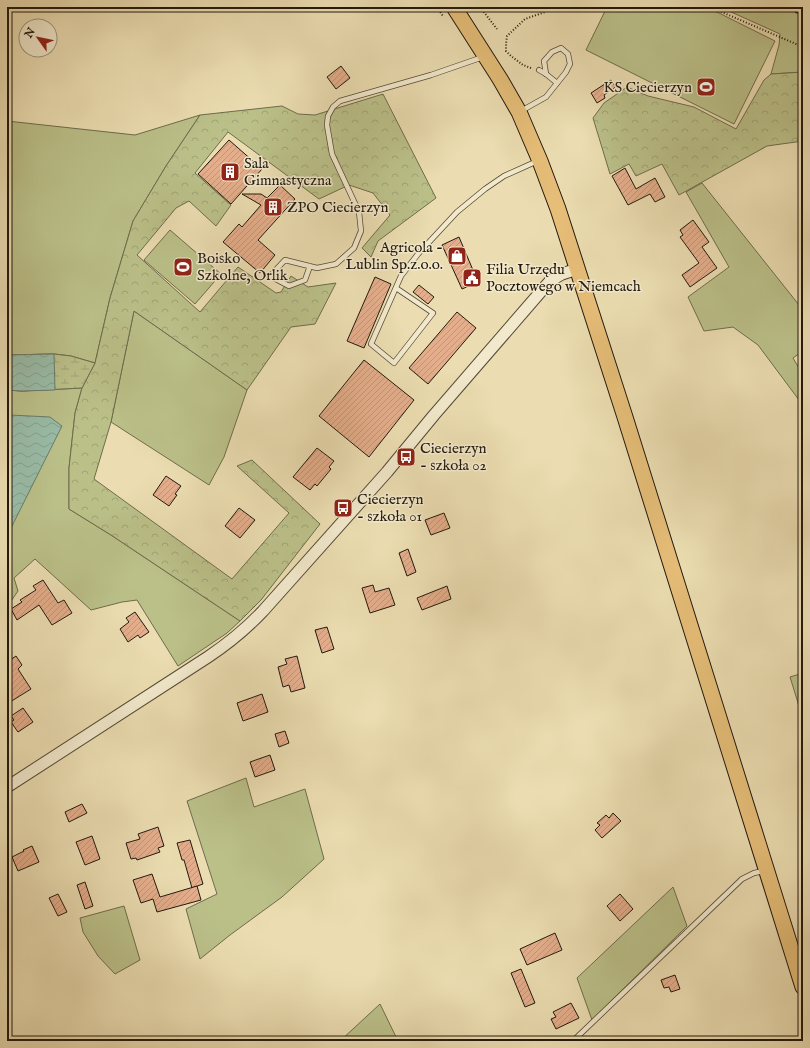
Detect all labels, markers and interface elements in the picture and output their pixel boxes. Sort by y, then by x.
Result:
north arrow [18,18,58,58]
text: N [21,25,39,42]
sports icon: KS Ciecierzyn [695,76,717,98]
place label: KS Ciecierzyn [604,78,692,97]
place label: Sala Gimnastyczna [244,154,332,190]
building icon: Sala Gimnastyczna [219,161,241,183]
building icon: ZPO Ciecierzyn [262,196,284,218]
place label: ZPO Ciecierzyn [287,198,389,217]
place label: Agricola - Lublin Sp.z.o.o. [345,238,443,274]
shop icon: Agricola - Lublin Sp.z.o.o. [446,245,468,267]
place label: Boisko Szkolne, Orlik [197,249,289,285]
sports icon: Boisko Szkolne, Orlik [172,256,194,278]
place label: Filia Urzędu Pocztowego w Niemcach [486,260,641,296]
public building icon: Filia Urzędu Pocztowego w Niemcach [461,267,483,289]
place label: Ciecierzyn - szkoła 02 [420,439,487,475]
bus stop icon: Ciecierzyn - szkoła 02 [395,446,417,468]
place label: Ciecierzyn - szkoła 01 [357,490,424,526]
bus stop icon: Ciecierzyn - szkoła 01 [332,497,354,519]

